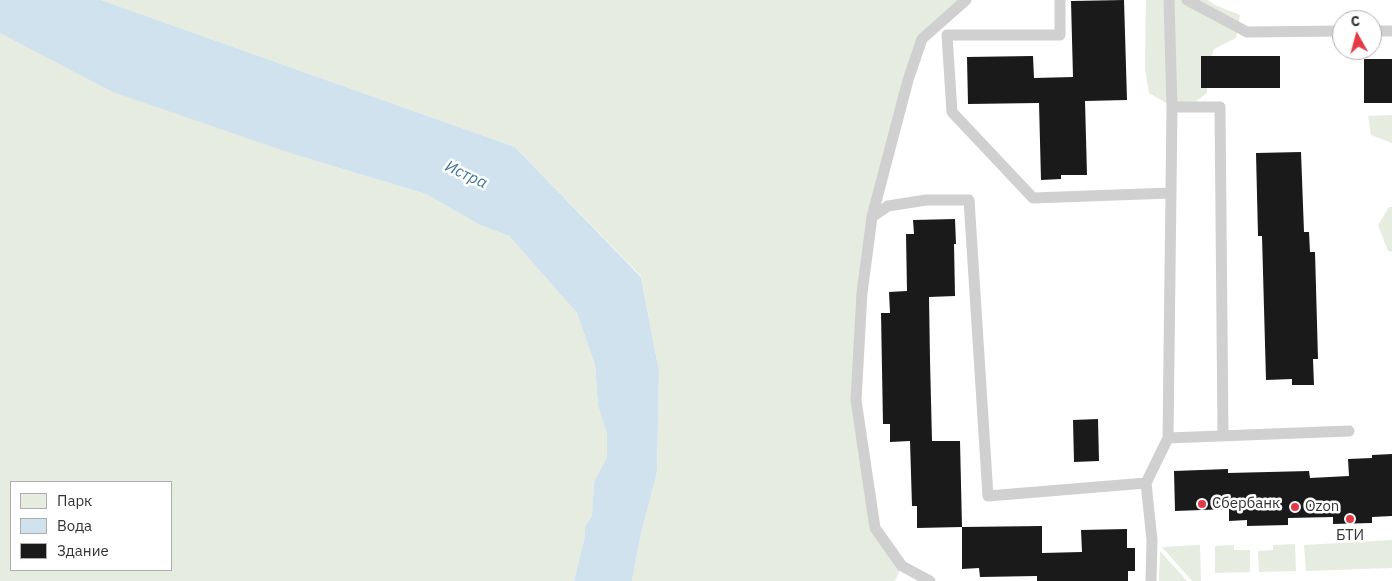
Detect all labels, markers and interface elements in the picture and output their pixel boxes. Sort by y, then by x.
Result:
north arrow [1332,10,1382,60]
text: С [1350,12,1361,31]
water label: Истра [442,157,490,193]
legend [10,481,172,571]
text: Парк [57,491,92,510]
place label: Сбербанк [1212,495,1280,513]
marker: Сбербанк [1196,498,1208,510]
place label: Ozon [1305,498,1339,516]
marker: Ozon [1289,501,1301,513]
marker: БТИ [1344,513,1356,525]
text: Вода [57,516,92,535]
place label: БТИ [1336,527,1364,545]
text: Здание [57,541,109,560]

